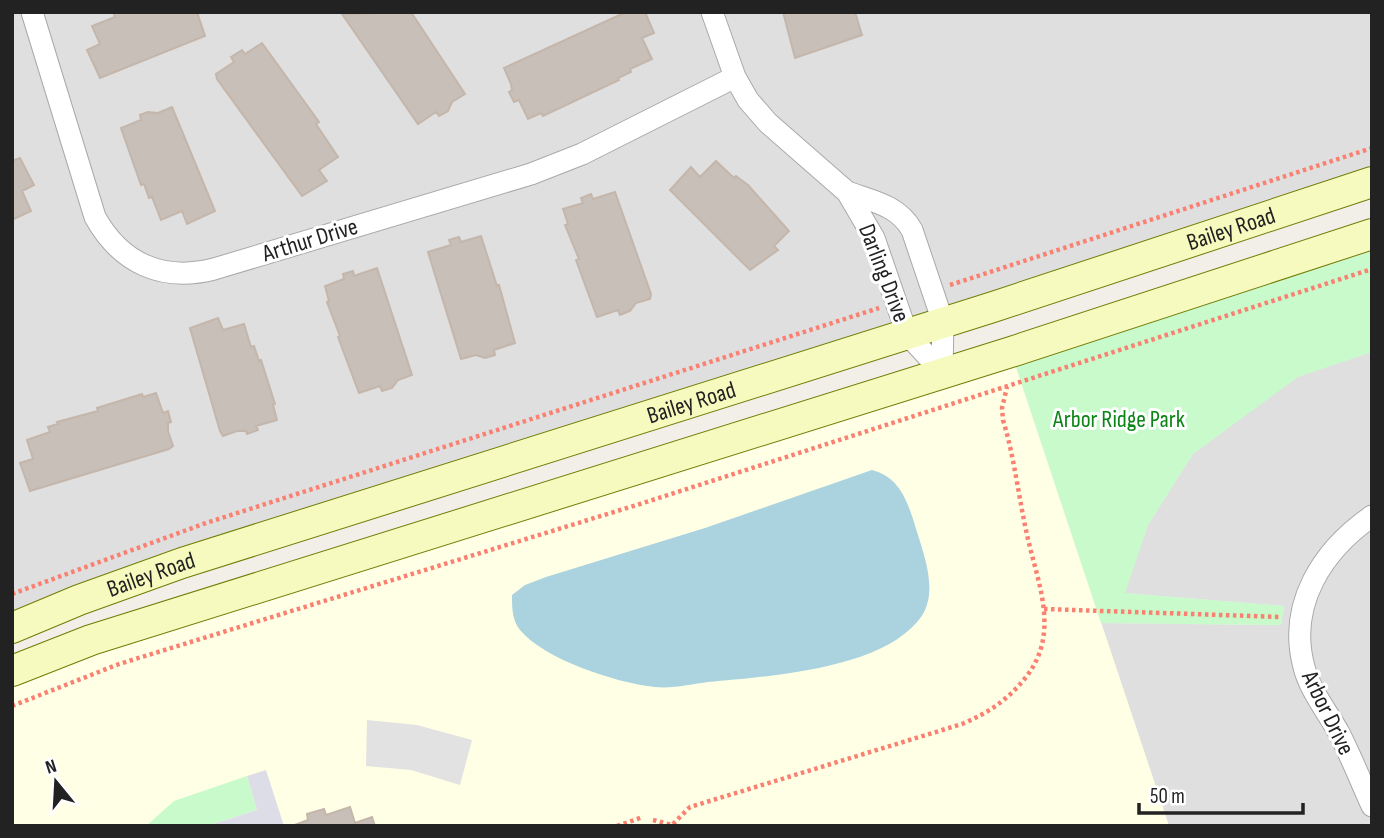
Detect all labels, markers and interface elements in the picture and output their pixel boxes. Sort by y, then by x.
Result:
street label: Bailey Road [1183,200,1279,257]
street label: Arthur Drive [258,212,361,269]
street label: Darling Drive [852,220,916,326]
street label: Bailey Road [643,375,739,430]
park label: Arbor Ridge Park [1052,405,1185,434]
street label: Bailey Road [103,545,198,603]
street label: Arbor Drive [1295,665,1361,760]
north arrow [21,747,91,817]
text: N [43,755,60,780]
scale bar [1139,772,1304,816]
text: 50 m [1150,784,1185,809]

